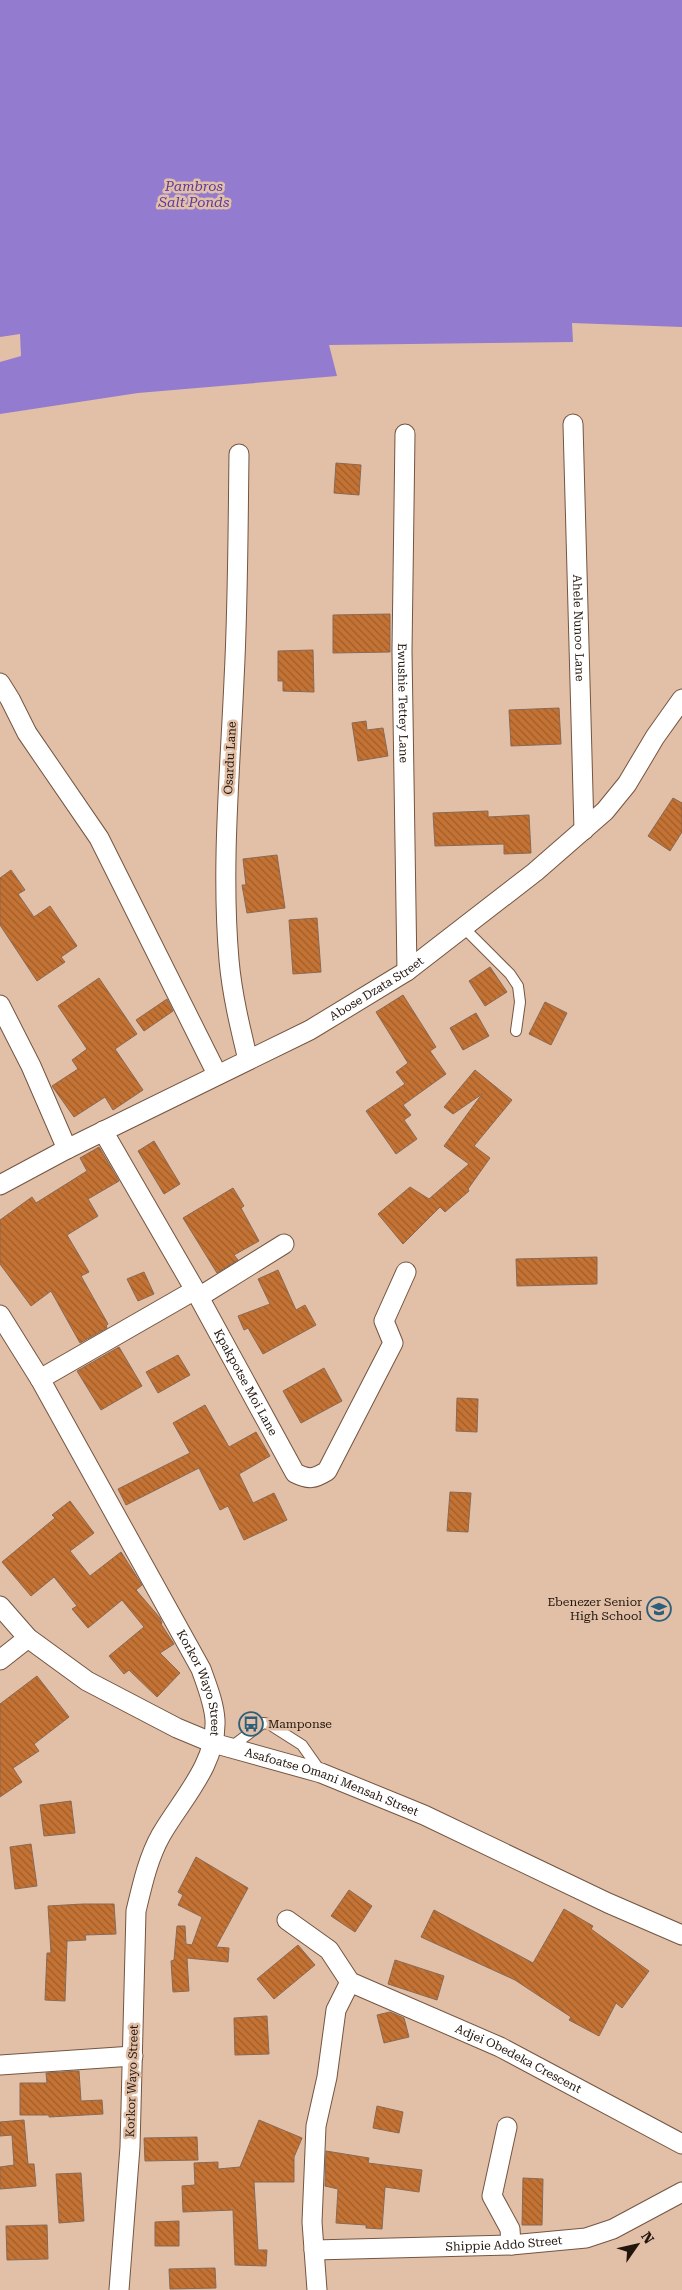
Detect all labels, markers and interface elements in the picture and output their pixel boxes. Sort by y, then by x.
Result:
water label: Pambros Salt Ponds [157,178,230,210]
street label: Ahele Nunoo Lane [570,574,587,682]
street label: Ewushie Tettey Lane [395,643,411,763]
street label: Osardu Lane [221,721,239,795]
street label: Abose Dzata Street [327,953,427,1024]
street label: Kpakpotse Moi Lane [211,1327,280,1438]
place label: Ebenezer Senior High School [547,1595,642,1623]
school or university icon: Ebenezer Senior High School [646,1596,672,1622]
street label: Korkor Wayo Street [174,1627,222,1738]
bus stop icon: Mamponse [238,1711,264,1737]
place label: Mamponse [268,1717,332,1731]
street label: Asafoatse Omani Mensah Street [243,1745,421,1819]
street label: Adjei Obedeka Crescent [453,2021,584,2096]
street label: Korkor Wayo Street [123,2024,141,2138]
north arrow [612,2220,662,2270]
text: N [638,2229,658,2247]
street label: Shippie Addo Street [445,2233,563,2254]

